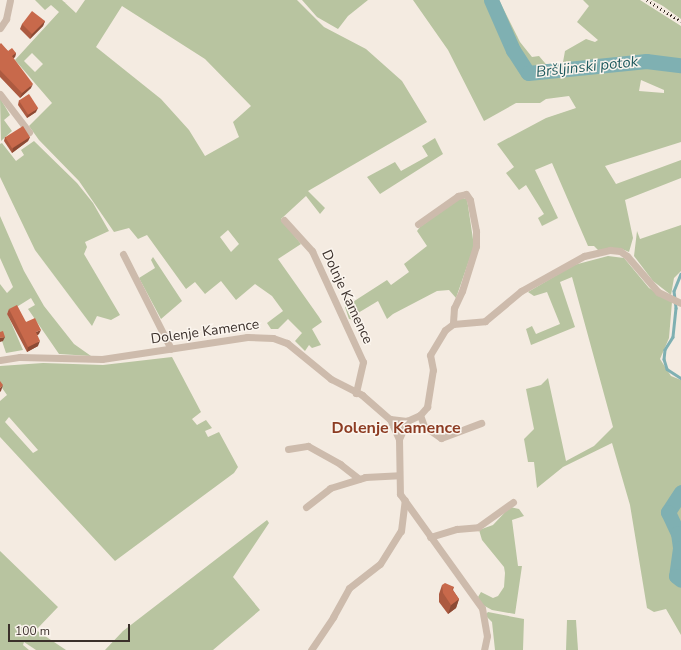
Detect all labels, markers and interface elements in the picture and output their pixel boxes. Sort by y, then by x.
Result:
water label: Bršljinski potok [535,53,639,81]
street label: Dolnje Kamence [318,247,376,347]
street label: Dolenje Kamence [150,316,260,348]
district label: Dolenje Kamence [331,418,461,438]
scale bar [10,616,132,642]
text: 100 m [15,623,50,639]

